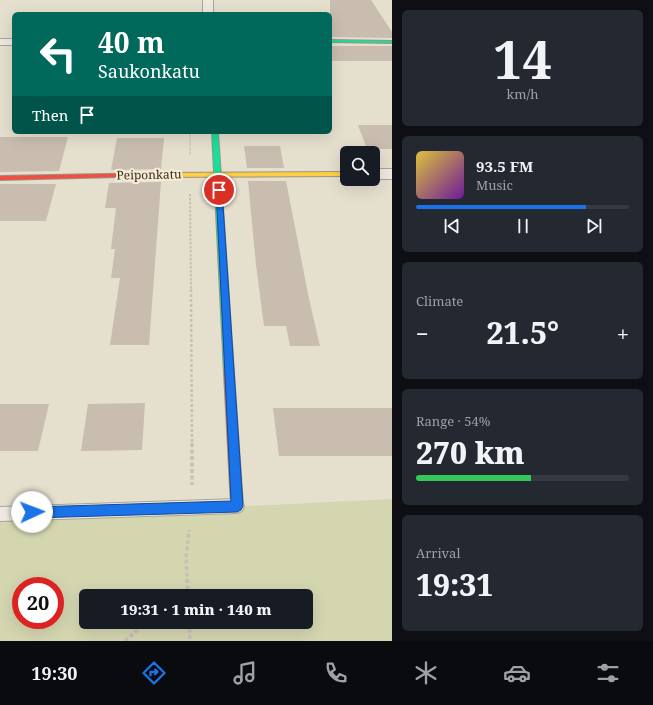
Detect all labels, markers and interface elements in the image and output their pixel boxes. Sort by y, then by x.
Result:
text: 40 m [98,23,165,61]
text: 14 [493,23,552,94]
icon: left [32,28,84,80]
text: Saukonkatu [98,59,200,83]
text: km/h [507,85,538,103]
icon: arrive [76,104,98,126]
text: Then [32,105,68,125]
map controls [340,146,380,186]
button: search [340,146,380,186]
text: 93.5 FM [476,156,533,176]
street label: Peiponkatu [116,165,182,184]
pin [202,173,236,207]
text: Music [476,176,513,194]
icon: arrive [208,179,230,201]
icon: previous [441,215,463,237]
icon: pause [512,215,534,237]
icon: next [583,215,605,237]
text: Climate [416,292,463,310]
text: 21.5° [487,312,559,353]
text: − [416,318,429,348]
text: + [617,318,629,348]
text: Range · 54% [416,412,490,430]
text: 270 km [416,432,525,473]
position arrow [11,491,53,533]
text: Arrival [416,544,460,562]
text: 19:31 [416,564,493,605]
speed limit sign: 20 [12,577,64,629]
text: 19:31 · 1 min · 140 m [120,599,272,619]
icon: directions [140,659,168,687]
icon: music [231,659,259,687]
icon: phone [322,659,350,687]
icon: climate [412,659,440,687]
icon: car [503,659,531,687]
icon: filters [594,659,622,687]
text: 19:30 [31,661,78,685]

